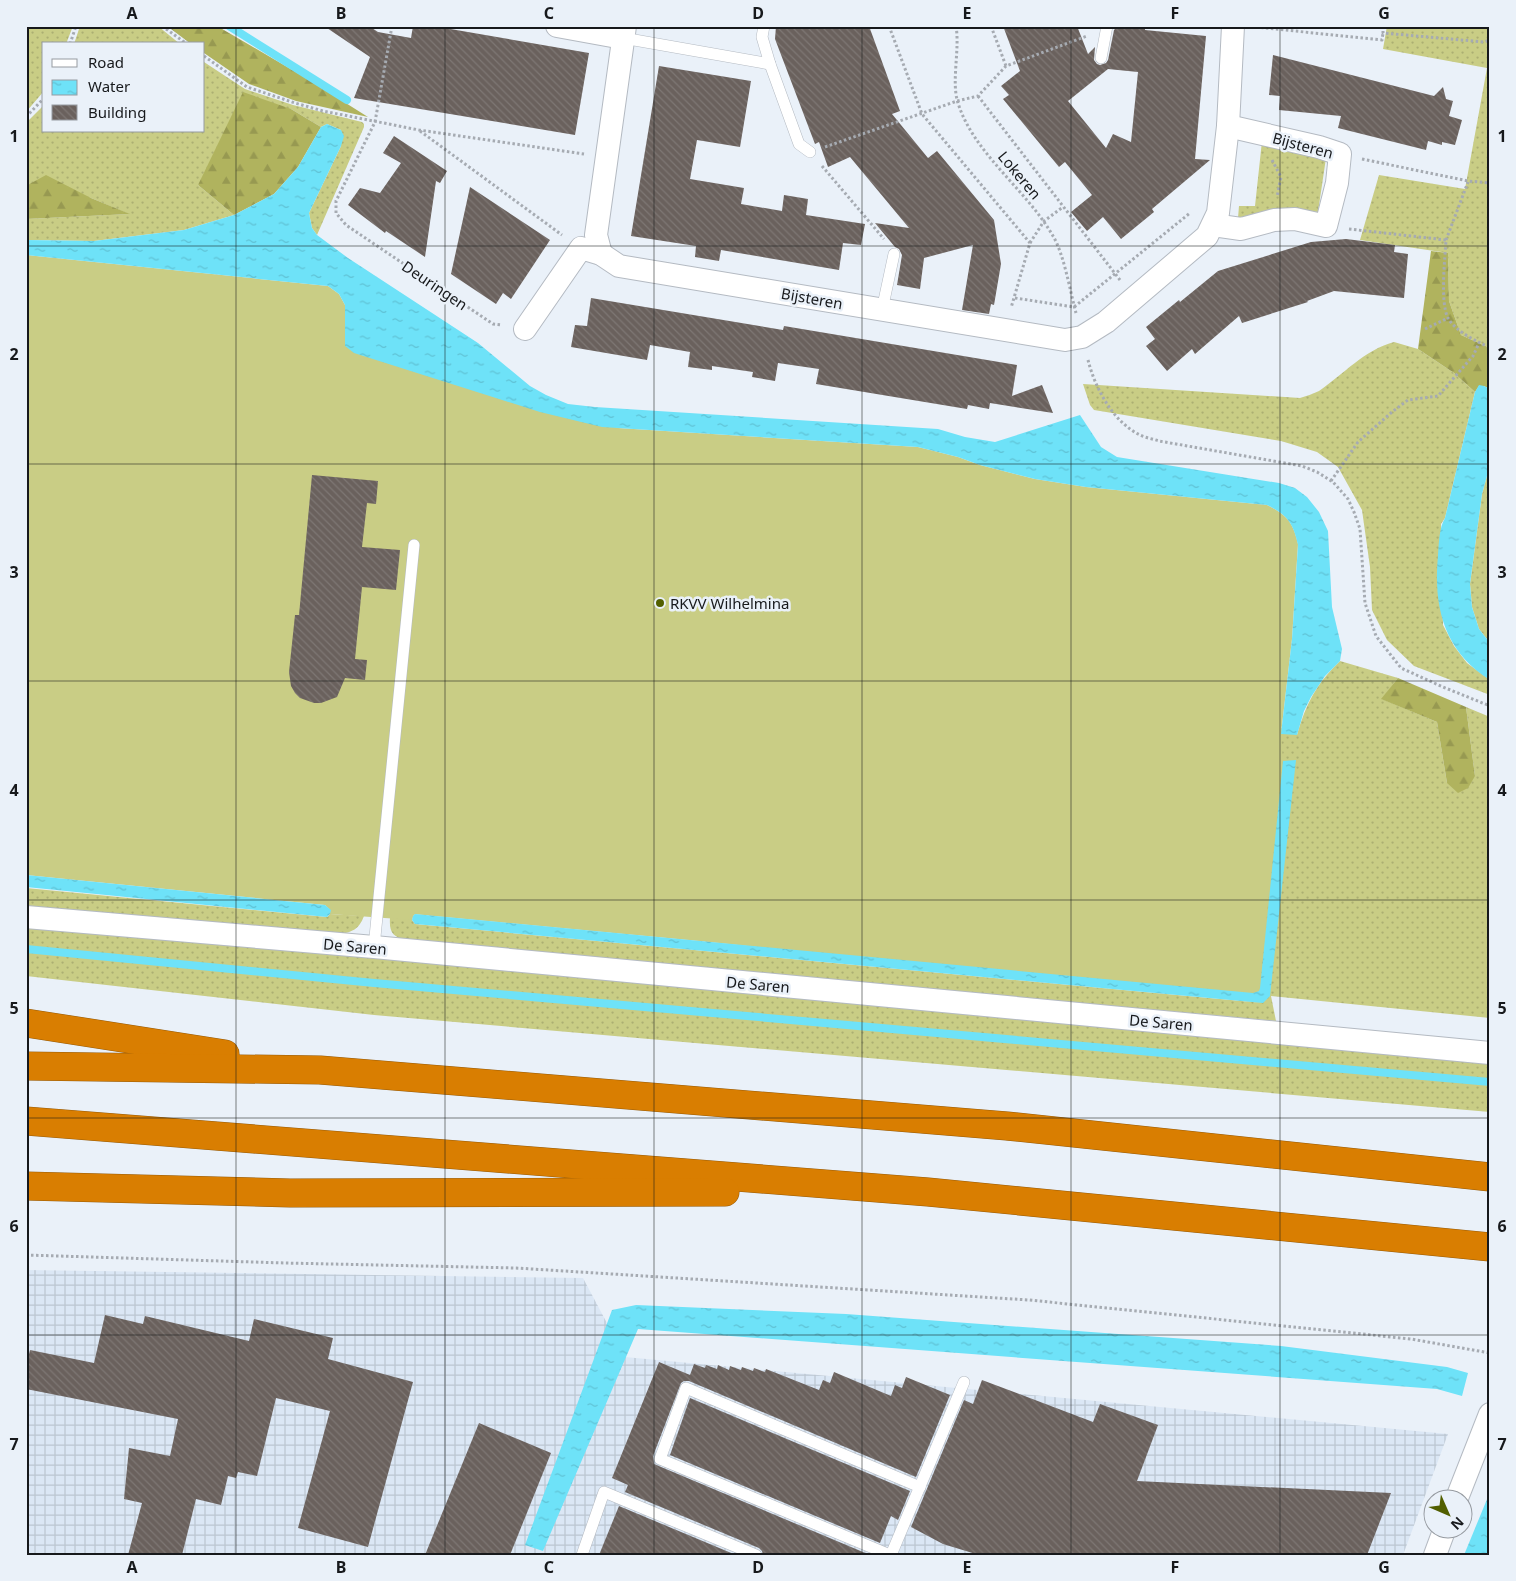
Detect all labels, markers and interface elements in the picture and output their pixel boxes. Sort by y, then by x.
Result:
text: A [126,2,138,24]
text: B [336,2,346,24]
text: C [544,2,554,24]
text: D [752,2,764,24]
text: E [963,2,972,24]
text: F [1171,2,1179,24]
text: G [1378,2,1390,24]
legend [42,42,205,132]
text: Road [88,52,124,72]
text: Water [88,76,130,96]
text: Building [88,102,146,122]
text: 1 [9,125,19,147]
text: 1 [1497,125,1507,147]
street label: Bijsteren [1270,127,1336,163]
street label: Lokeren [994,147,1046,203]
street label: Deuringen [398,256,472,314]
street label: Bijsteren [780,283,844,313]
text: 2 [9,343,19,365]
text: 2 [1497,343,1507,365]
text: 3 [9,561,19,583]
text: 3 [1497,561,1507,583]
place label: RKVV Wilhelmina [670,593,789,613]
marker: RKVV Wilhelmina [654,597,666,609]
text: 4 [9,779,19,801]
text: 4 [1497,779,1507,801]
street label: De Saren [322,933,388,959]
street label: De Saren [725,971,791,997]
text: 5 [9,997,19,1019]
text: 5 [1497,997,1507,1019]
street label: De Saren [1128,1009,1194,1035]
text: 6 [9,1215,19,1237]
text: 6 [1497,1215,1507,1237]
text: 7 [9,1433,19,1455]
text: 7 [1497,1433,1507,1455]
north arrow [1424,1488,1474,1538]
text: N [1447,1513,1468,1534]
text: A [126,1556,138,1578]
text: B [336,1556,346,1578]
text: C [544,1556,554,1578]
text: D [752,1556,764,1578]
text: E [963,1556,972,1578]
text: F [1171,1556,1179,1578]
text: G [1378,1556,1390,1578]

